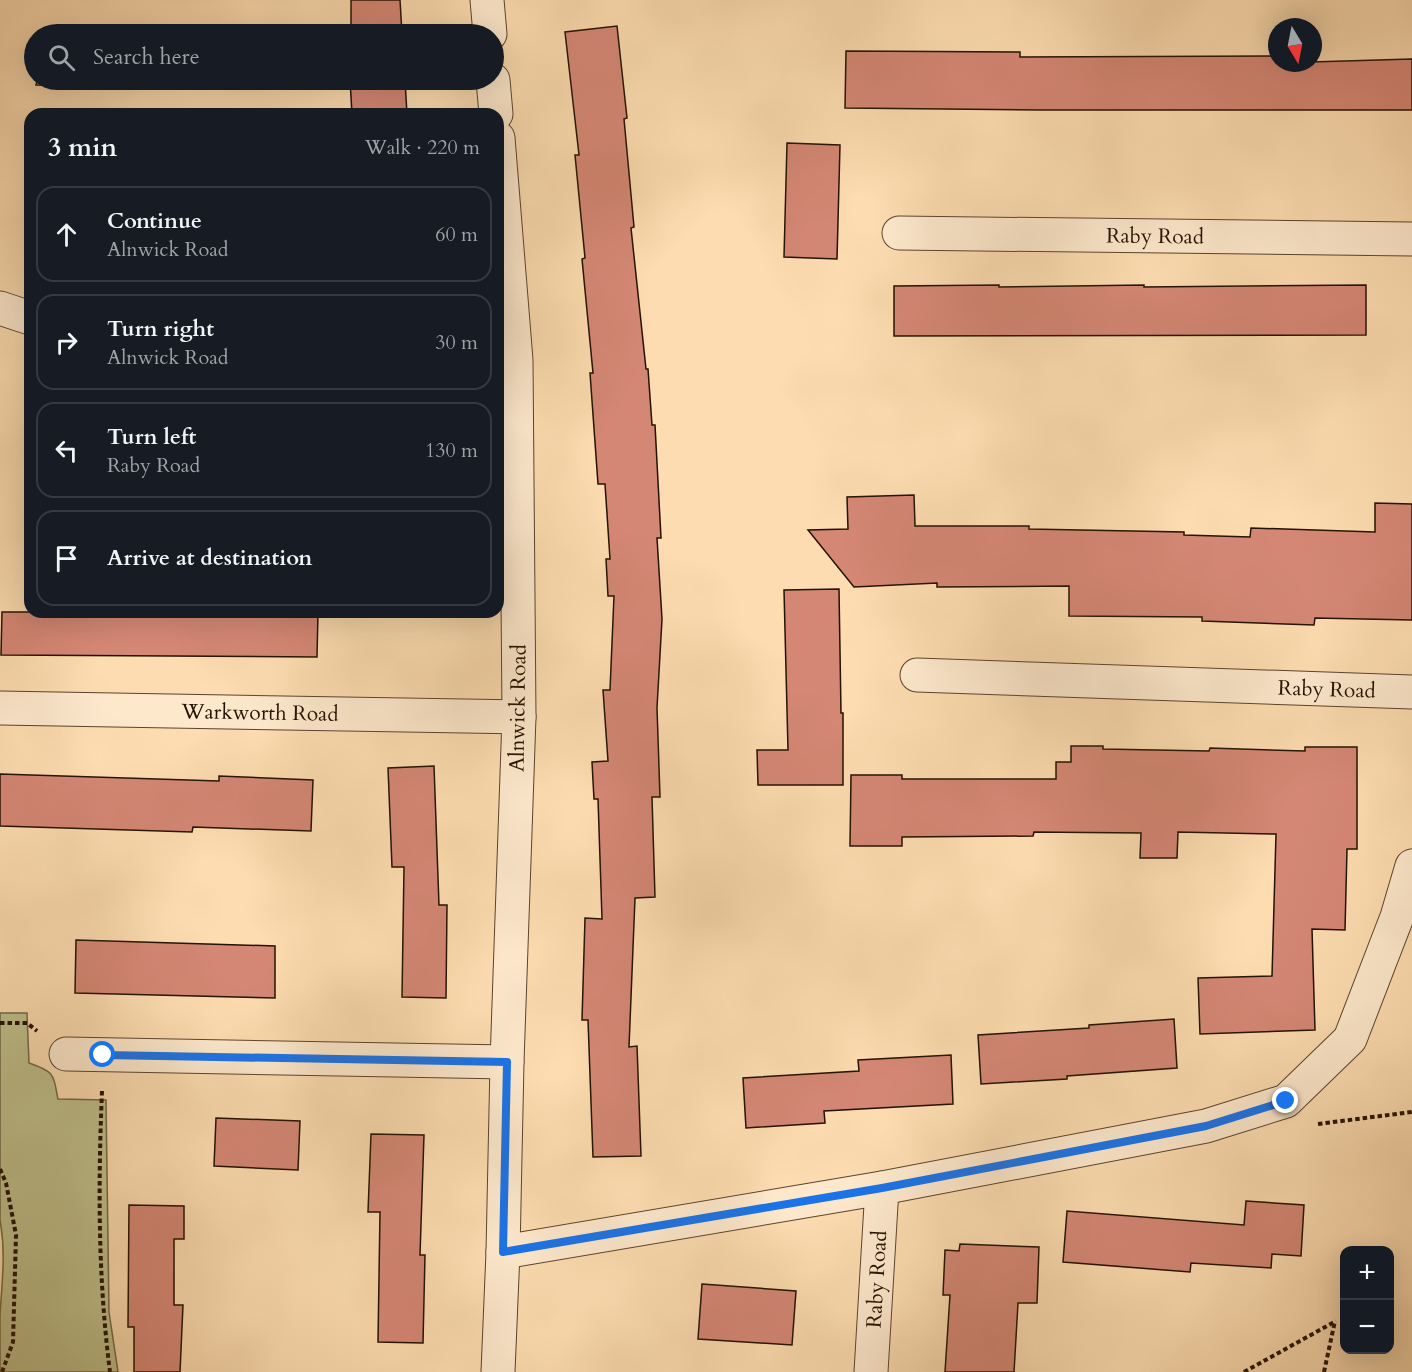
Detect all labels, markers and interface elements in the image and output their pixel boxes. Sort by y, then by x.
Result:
north arrow [1268,18,1322,72]
search box [24,24,504,90]
icon: search [45,41,78,74]
text: Search here [93,42,200,72]
text: 3 min [48,130,117,165]
text: Walk · 220 m [365,134,480,161]
text: Continue [107,206,202,236]
icon: ahead [50,218,83,251]
text: 60 m [435,221,478,248]
street label: Raby Road [1106,221,1204,251]
text: Alnwick Road [107,236,229,263]
text: Turn right [107,314,214,344]
icon: right [50,326,83,359]
text: 30 m [435,329,478,356]
text: Alnwick Road [107,344,229,371]
text: Turn left [107,422,196,452]
icon: left [50,434,83,467]
text: 130 m [425,437,478,464]
text: Raby Road [107,452,200,479]
icon: arrive [50,542,83,575]
text: Arrive at destination [107,543,312,573]
street label: Alnwick Road [502,644,534,772]
street label: Raby Road [1277,673,1376,705]
street label: Warkworth Road [180,697,339,728]
route start [89,1041,115,1067]
route end [1272,1087,1298,1113]
street label: Raby Road [859,1229,894,1329]
map controls [1340,1246,1394,1354]
button: + [1340,1246,1394,1300]
button: − [1340,1300,1394,1354]

